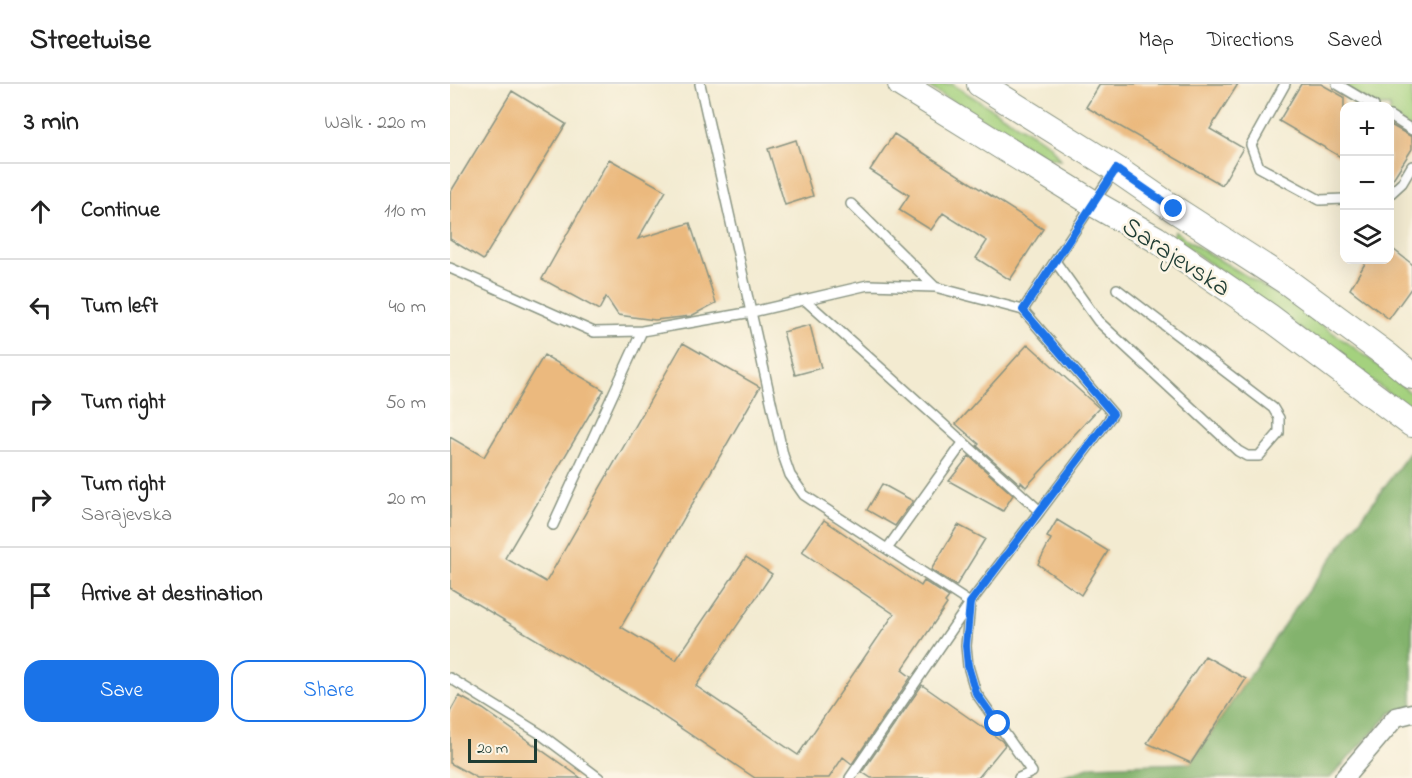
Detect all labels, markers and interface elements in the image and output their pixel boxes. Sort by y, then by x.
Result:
text: Streetwise [30,21,151,62]
text: Map [1138,26,1174,56]
text: Directions [1207,26,1294,56]
text: Saved [1327,26,1382,56]
map controls [1340,102,1394,264]
button: + [1340,102,1394,156]
text: 3 min [24,104,79,142]
text: Walk · 220 m [324,109,426,138]
button: − [1340,156,1394,210]
icon: ahead [24,195,57,228]
text: Continue [81,195,160,227]
route end [1160,195,1186,221]
text: 110 m [384,197,426,226]
street label: Sarajevska [1113,208,1238,308]
button: layers [1340,210,1394,264]
icon: left [24,291,57,324]
text: Turn left [81,291,158,323]
text: 40 m [389,293,426,322]
icon: right [24,387,57,420]
text: Turn right [81,387,166,419]
text: 50 m [385,389,426,418]
text: Turn right [81,469,166,501]
icon: right [24,483,57,516]
text: 20 m [387,485,426,514]
text: Sarajevska [81,501,172,530]
icon: arrive [24,579,57,612]
text: Arrive at destination [81,579,263,611]
button: Save [24,660,219,722]
button: Share [231,660,426,722]
route start [984,710,1010,736]
scale bar [468,736,537,764]
text: 20 m [477,737,508,761]

